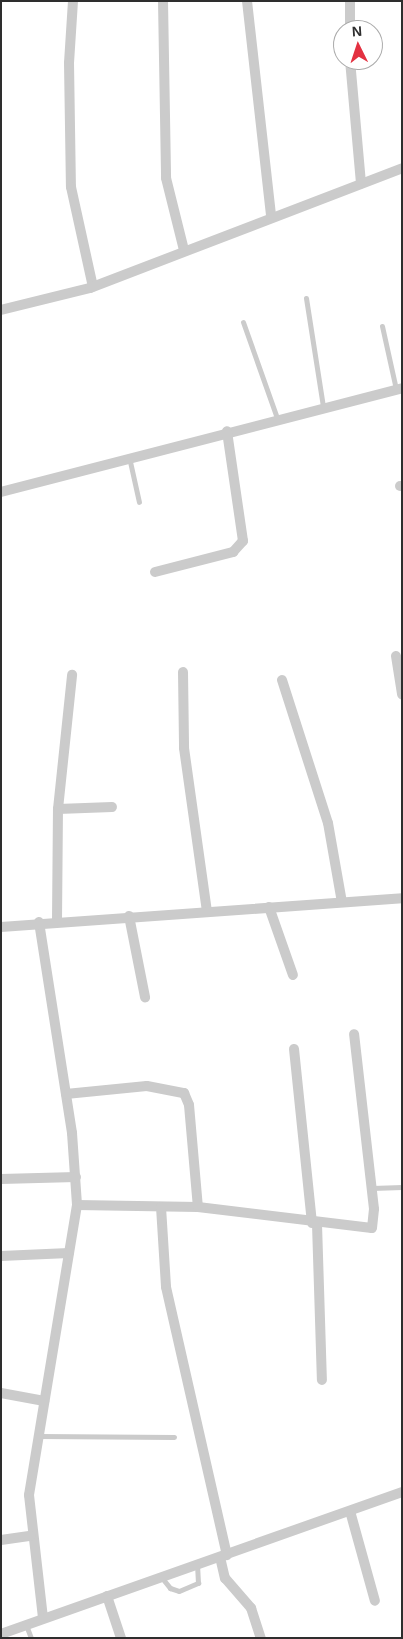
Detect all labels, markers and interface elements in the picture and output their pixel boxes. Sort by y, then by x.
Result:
north arrow [333,20,383,70]
text: N [351,23,363,39]

